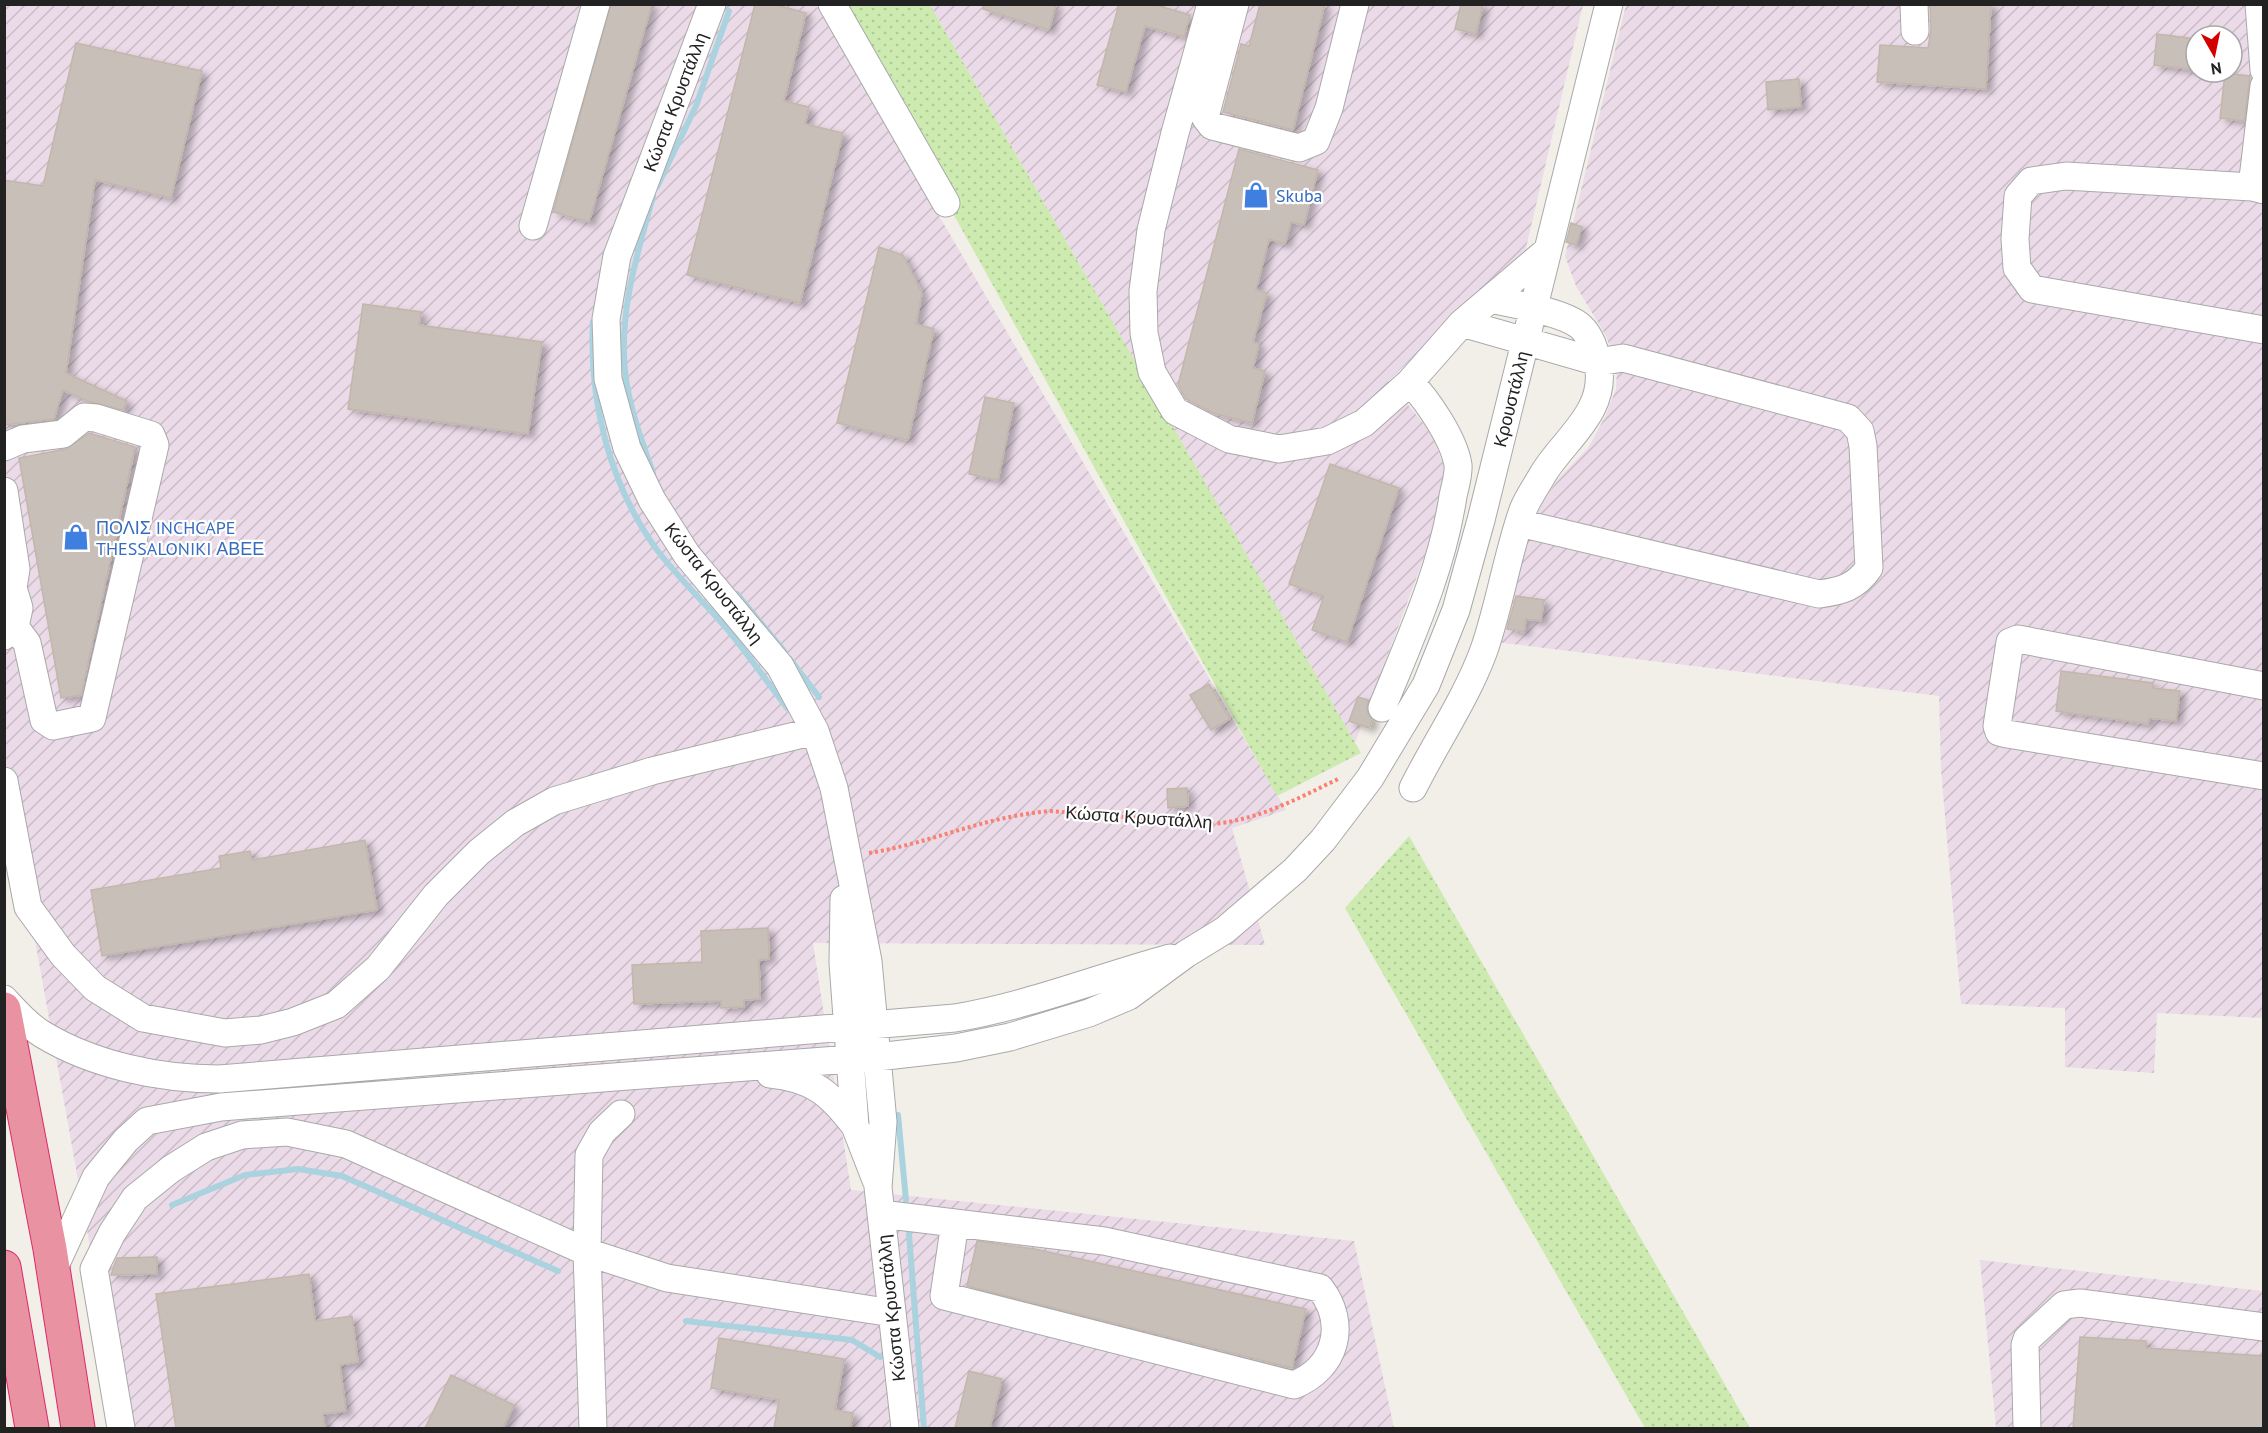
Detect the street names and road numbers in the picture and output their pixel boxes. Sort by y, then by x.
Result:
street label: Κώστα Κρυστάλλη [638,29,712,175]
street label: Κρουστάλλη [1488,348,1534,450]
street label: Κώστα Κρυστάλλη [660,518,768,648]
street label: Κώστα Κρυστάλλη [1065,800,1213,834]
street label: Κώστα Κρυστάλλη [872,1233,910,1383]

